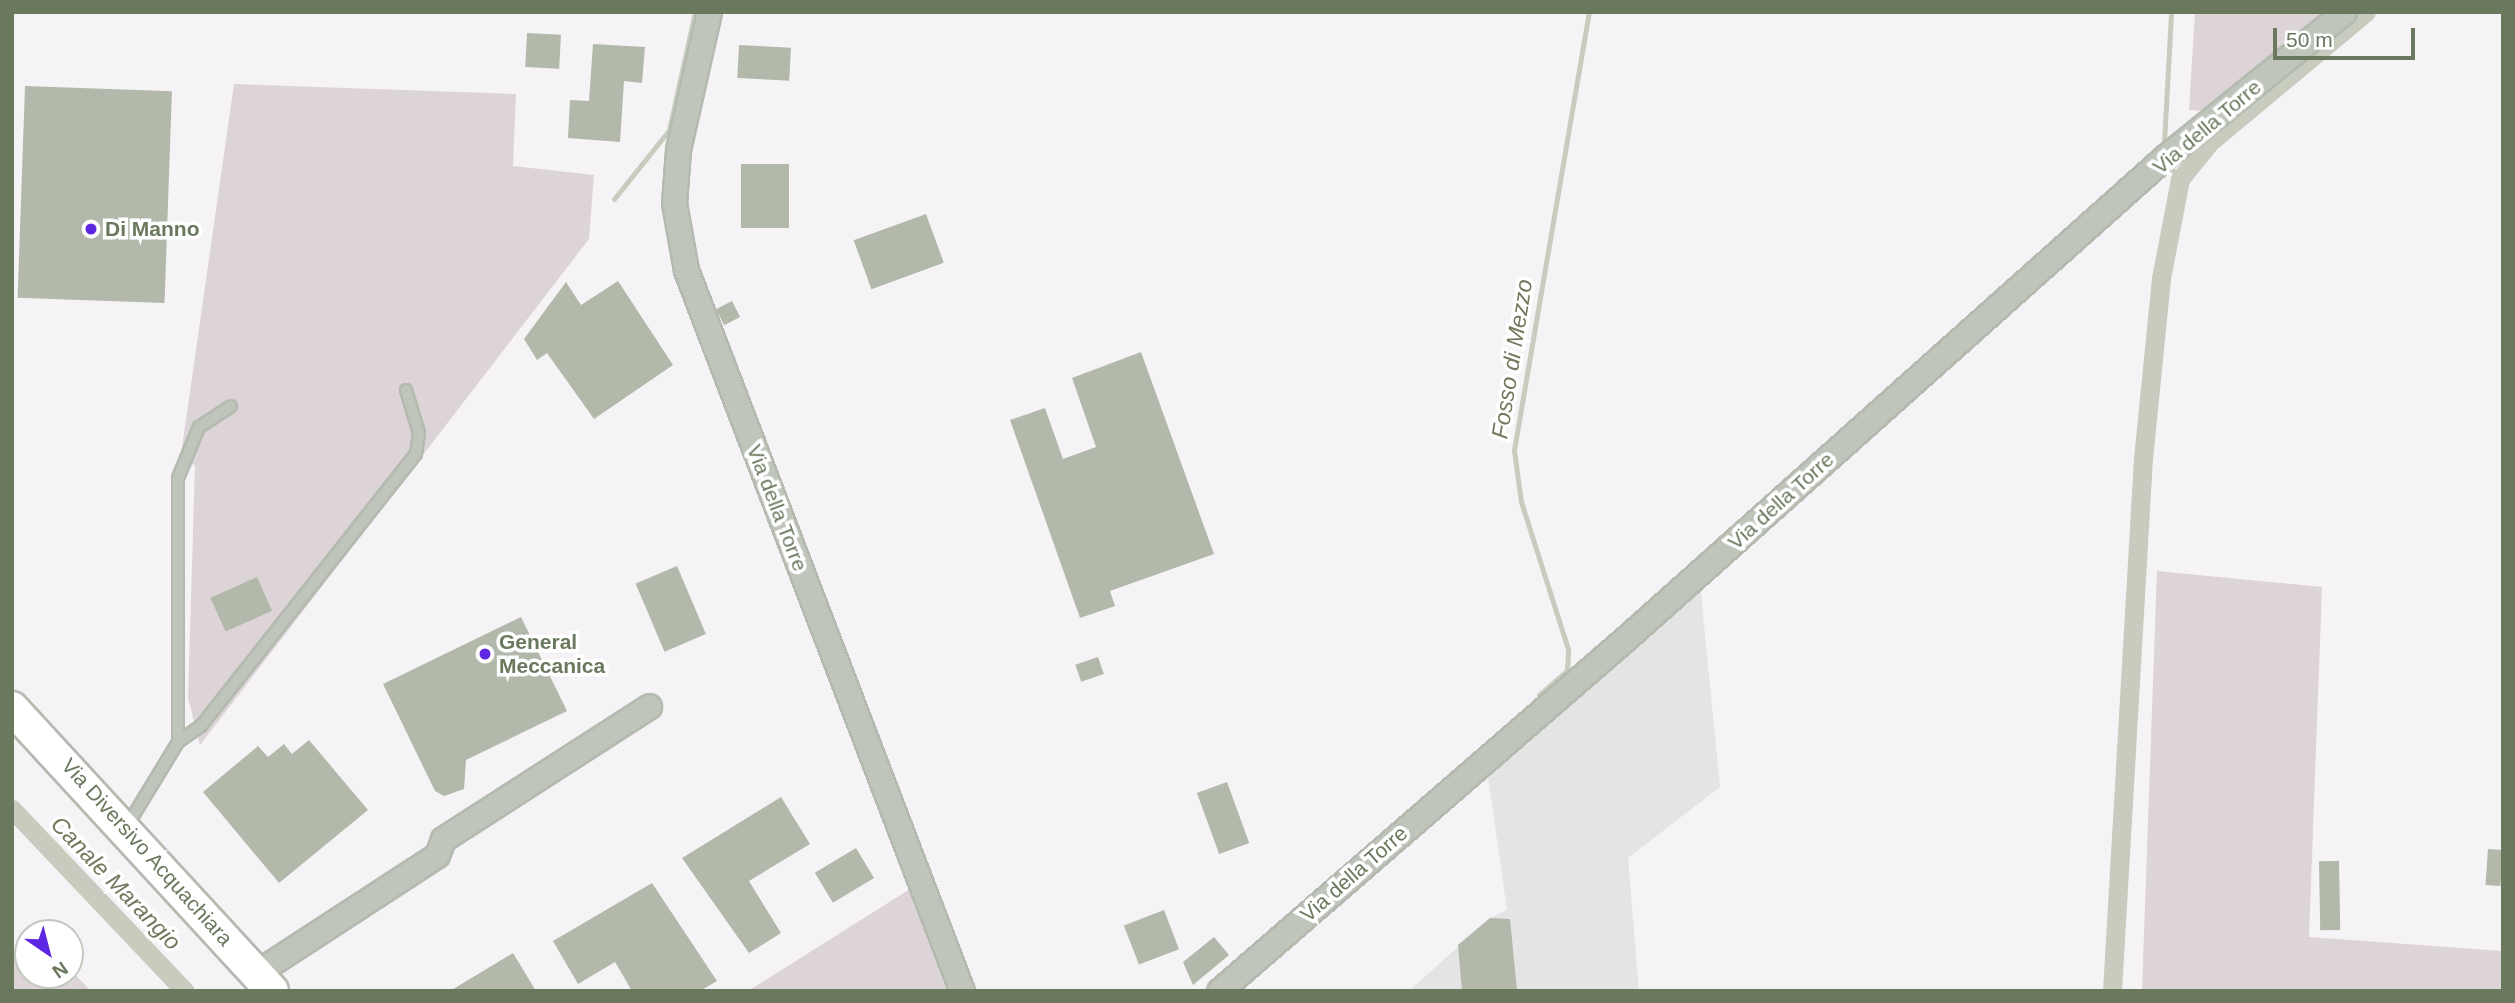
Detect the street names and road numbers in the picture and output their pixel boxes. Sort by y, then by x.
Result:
street label: Via della Torre [2148,74,2266,180]
street label: Via della Torre [741,441,813,575]
street label: Via della Torre [1723,447,1839,555]
street label: Via Diversivo Acquachiara [56,753,238,951]
street label: Via della Torre [1295,821,1413,927]

